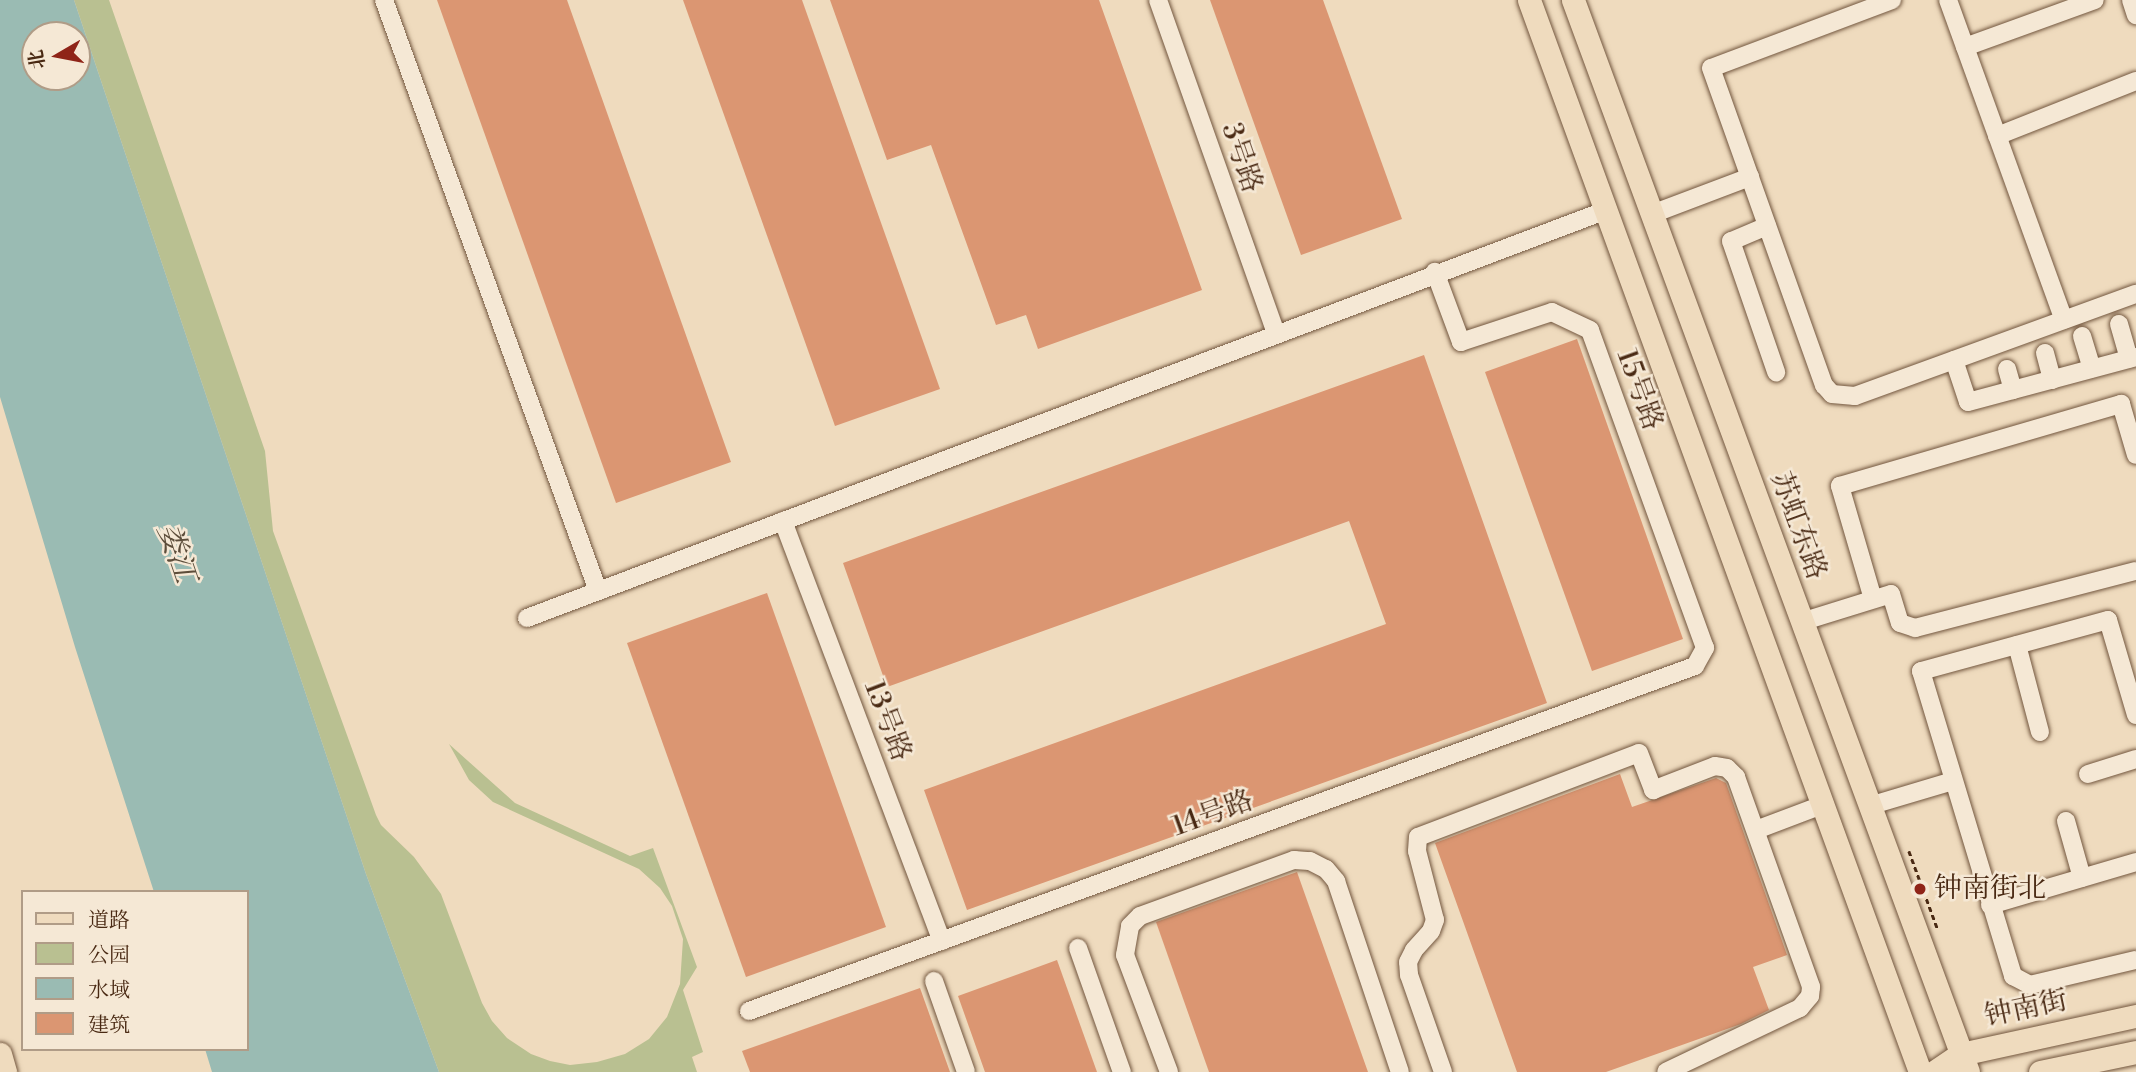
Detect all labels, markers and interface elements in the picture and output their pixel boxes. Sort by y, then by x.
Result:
north arrow [21,21,91,91]
text: 北 [24,48,51,71]
street label: 3号路 [1213,119,1269,197]
street label: 15号路 [1609,345,1669,435]
street label: 苏虹东路 [1763,468,1833,584]
water label: 娄江 [149,519,203,587]
street label: 13号路 [856,676,918,766]
street label: 14号路 [1168,784,1258,844]
place label: 钟南街北 [1934,872,2046,906]
marker: 钟南街北 [1912,881,1928,897]
legend [21,890,248,1051]
text: 道路 [88,908,130,934]
text: 公园 [88,943,130,969]
text: 水域 [88,978,130,1004]
street label: 钟南街 [1981,984,2071,1034]
text: 建筑 [88,1013,130,1039]

